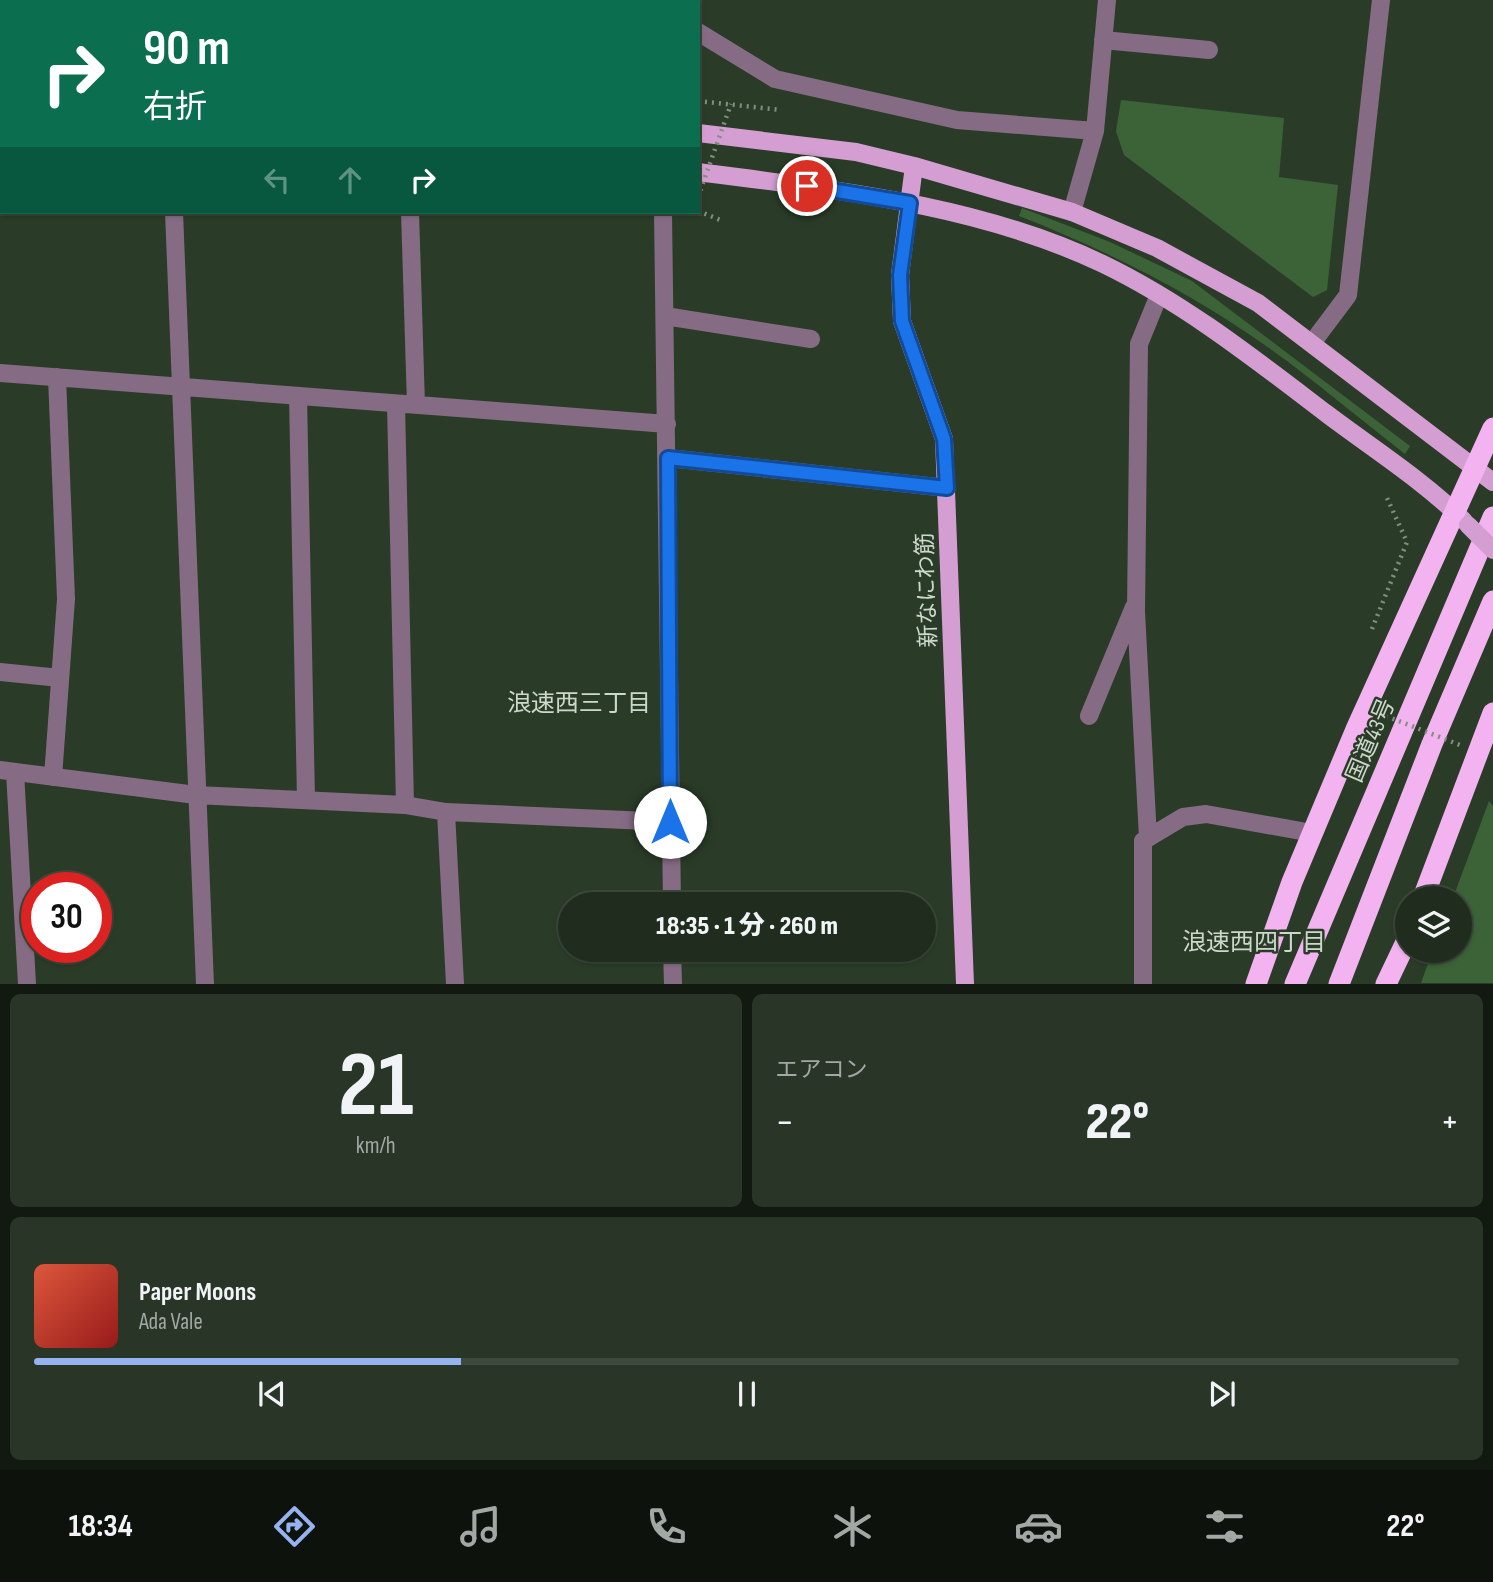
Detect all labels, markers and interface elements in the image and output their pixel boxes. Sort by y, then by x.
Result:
text: 90 m [143,20,230,79]
icon: right [28,28,119,119]
text: 右折 [143,88,207,127]
pin [777,156,837,216]
icon: left [258,161,296,199]
icon: ahead [331,161,369,199]
icon: right [404,161,442,199]
icon: arrive [788,167,826,205]
street label: 新なにわ筋 [911,532,943,648]
district label: 浪速西三丁目 [507,689,651,718]
street label: 国道43号 [1341,694,1401,787]
position arrow [633,785,707,859]
speed limit sign: 30 [21,872,112,963]
map controls [1395,886,1472,963]
button: layers [1395,886,1472,963]
text: 18:35 · 1 分 · 260 m [656,911,838,942]
district label: 浪速西四丁目 [1182,928,1326,957]
text: 21 [338,1032,414,1141]
text: エアコン [776,1056,868,1084]
text: 22° [1085,1091,1149,1154]
text: − [776,1100,794,1145]
text: + [1440,1100,1459,1145]
text: km/h [356,1132,396,1160]
text: Paper Moons [139,1277,256,1308]
text: Ada Vale [139,1308,203,1336]
icon: previous [253,1375,291,1413]
icon: pause [728,1375,766,1413]
icon: next [1203,1375,1241,1413]
icon: directions [270,1502,319,1551]
icon: music [456,1502,505,1551]
icon: phone [642,1502,691,1551]
icon: climate [828,1502,877,1551]
icon: car [1014,1502,1063,1551]
icon: filters [1200,1502,1249,1551]
text: 18:34 [69,1507,133,1546]
text: 22° [1386,1507,1424,1546]

